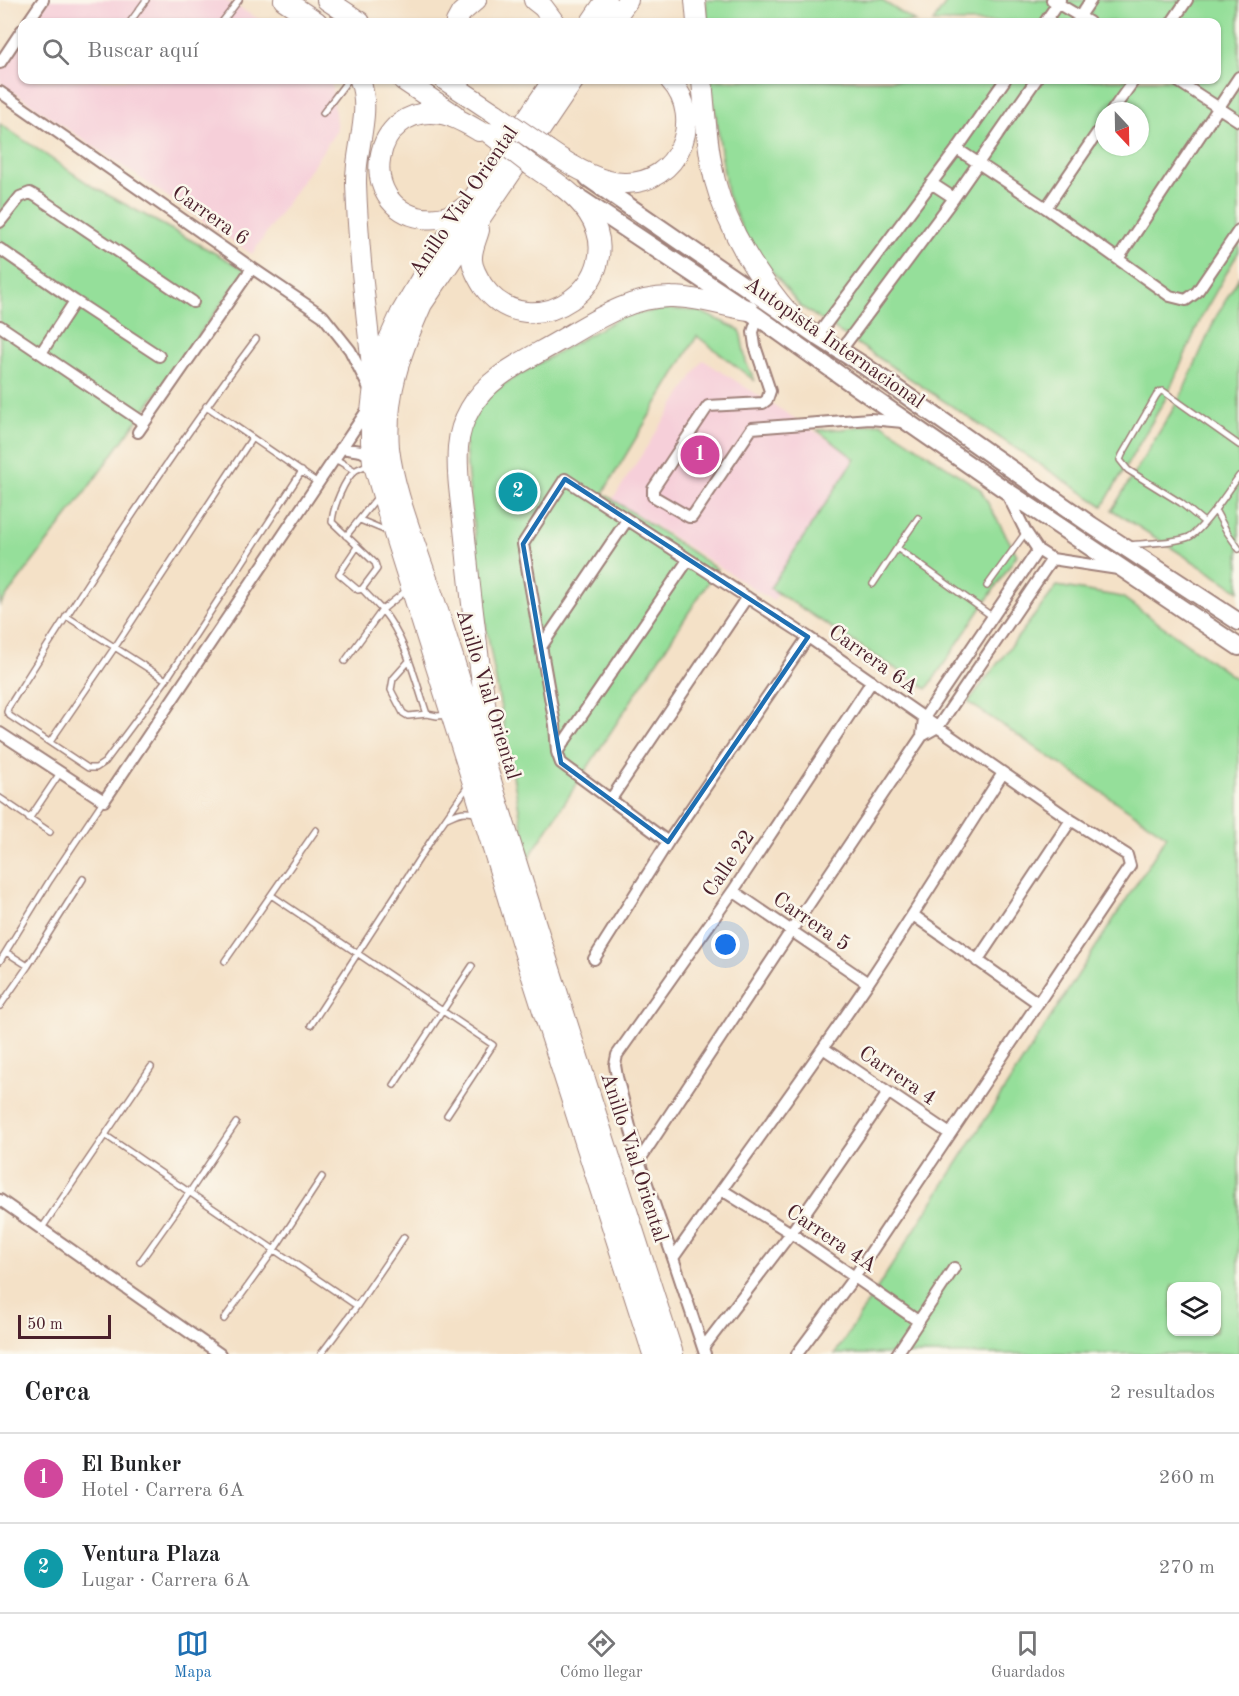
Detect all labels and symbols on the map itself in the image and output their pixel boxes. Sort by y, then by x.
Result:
north arrow [1095,102,1149,156]
street label: Anillo Vial Oriental [406,122,523,281]
street label: Carrera 6 [168,182,252,250]
street label: Autopista Internacional [741,273,928,413]
pin: 1 [680,432,720,478]
pin: 2 [498,470,538,514]
street label: Anillo Vial Oriental [452,607,524,782]
street label: Carrera 6A [824,622,922,699]
street label: Calle 22 [699,827,759,901]
street label: Carrera 5 [769,889,854,956]
your location [711,930,740,959]
street label: Carrera 4 [855,1043,940,1110]
street label: Anillo Vial Oriental [596,1070,671,1245]
street label: Carrera 4A [782,1201,880,1277]
scale bar [18,1312,111,1340]

